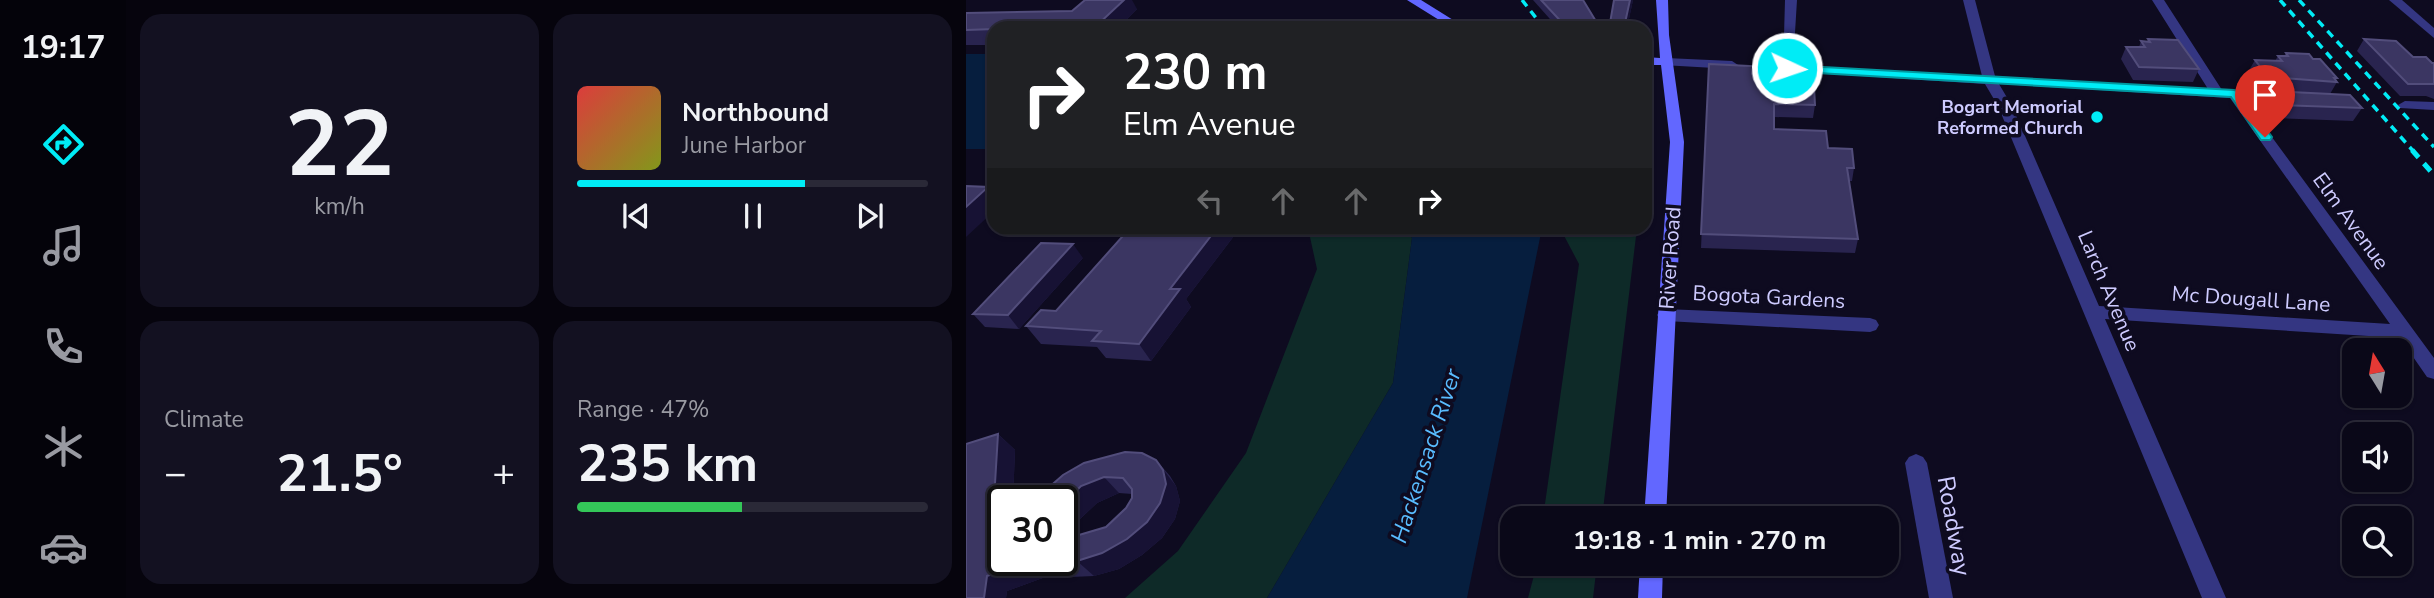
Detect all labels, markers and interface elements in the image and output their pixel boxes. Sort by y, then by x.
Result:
text: 19:17 [21,26,105,69]
position arrow [1750,31,1824,105]
text: 230 m [1123,39,1267,106]
icon: right [1008,49,1099,140]
pin [2235,65,2295,137]
icon: arrive [2246,76,2284,114]
text: 22 [285,83,394,207]
text: Northbound [682,95,829,130]
place label: Bogart Memorial Reformed Church [1937,95,2083,140]
text: Elm Avenue [1123,103,1296,146]
marker: Bogart Memorial Reformed Church [2089,109,2105,125]
icon: directions [39,120,88,169]
text: June Harbor [682,130,806,161]
street label: Elm Avenue [2306,167,2396,275]
icon: left [1191,182,1229,220]
icon: ahead [1264,182,1302,220]
icon: ahead [1337,182,1375,220]
icon: right [1410,182,1448,220]
text: km/h [314,191,365,222]
icon: previous [617,197,655,235]
icon: pause [734,197,772,235]
icon: next [851,197,889,235]
street label: River Road [1652,206,1688,310]
icon: music [39,221,88,270]
street label: Larch Avenue [2071,226,2147,356]
street label: Bogota Gardens [1692,279,1846,315]
street label: Mc Dougall Lane [2171,279,2331,319]
icon: phone [39,322,88,371]
north arrow [2342,338,2412,408]
map controls [2342,338,2412,576]
water label: Hackensack River [1383,364,1469,547]
text: Range · 47% [577,394,709,425]
text: Climate [164,404,244,435]
icon: climate [39,422,88,471]
button: sound [2342,422,2412,492]
text: 235 km [577,428,758,499]
text: 21.5° [276,438,403,509]
text: − [164,448,187,499]
text: + [492,448,515,499]
street label: Roadway [1929,474,1979,579]
speed limit sign: 30 [987,485,1078,576]
button: search [2342,506,2412,576]
icon: car [39,523,88,572]
text: 19:18 · 1 min · 270 m [1573,523,1826,558]

